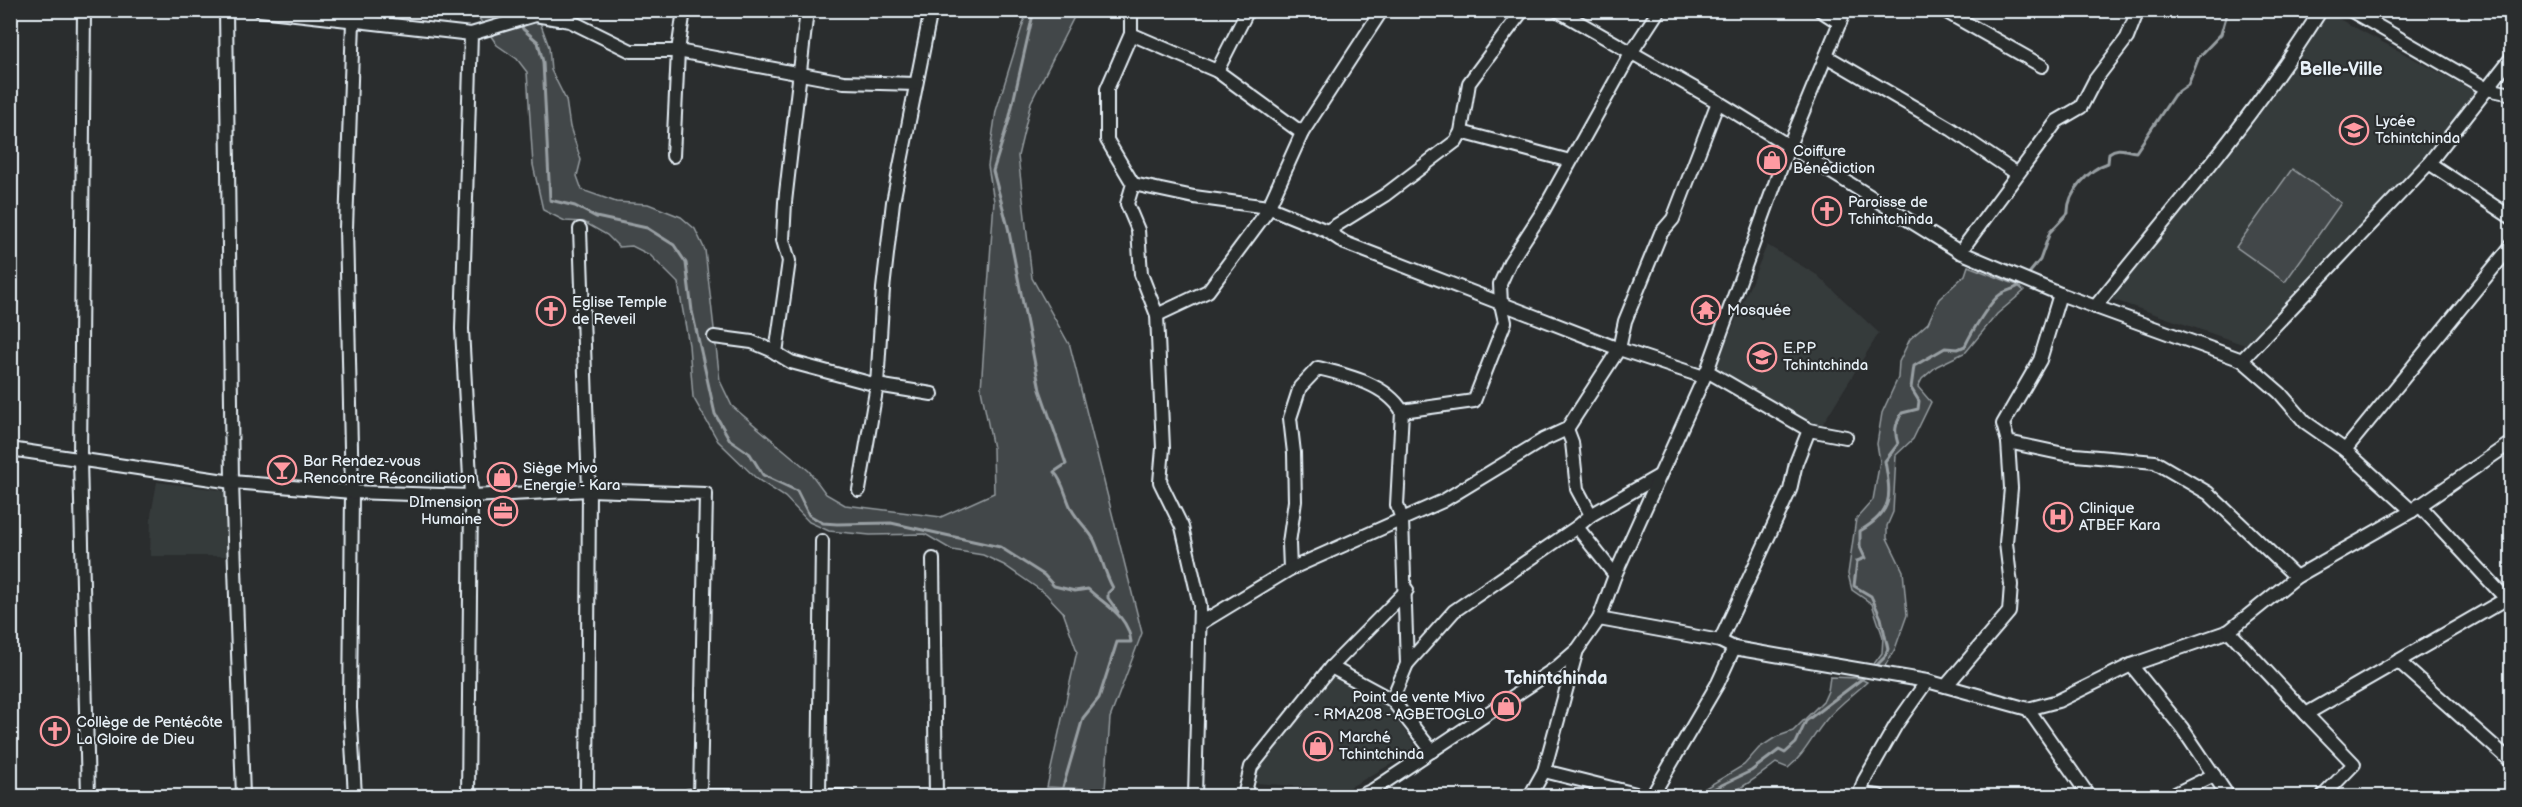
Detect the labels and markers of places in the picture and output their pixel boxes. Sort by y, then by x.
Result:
place label: Lycée Tchintchinda [2375,112,2460,148]
school or university icon: Lycée Tchintchinda [2338,114,2370,146]
place label: Coiffure Bénédiction [1793,142,1875,178]
shop icon: Coiffure Bénédiction [1756,144,1788,176]
place label: Paroisse de Tchintchinda [1848,193,1933,229]
church icon: Paroisse de Tchintchinda [1811,195,1843,227]
place label: Eglise Temple de Reveil [572,293,667,329]
temple icon: Mosquée [1690,294,1722,326]
church icon: Eglise Temple de Reveil [535,295,567,327]
place label: Mosquée [1727,301,1791,320]
place label: E.P.P Tchintchinda [1783,339,1868,375]
school or university icon: E.P.P Tchintchinda [1746,341,1778,373]
place label: Bar Rendez-vous Rencontre Réconciliation [303,452,475,488]
bar icon: Bar Rendez-vous Rencontre Réconciliation [266,454,298,486]
place label: Siège Mivo Energie - Kara [523,459,620,495]
shop icon: Siège Mivo Energie - Kara [486,461,518,493]
place label: DImension Humaine [409,493,482,529]
office icon: DImension Humaine [487,495,519,527]
place label: Clinique ATBEF Kara [2079,499,2160,535]
hospital icon: Clinique ATBEF Kara [2042,501,2074,533]
place label: Point de vente Mivo - RMA208 - AGBETOGLO [1314,688,1485,724]
shop icon: Point de vente Mivo - RMA208 - AGBETOGLO [1490,690,1522,722]
place label: Collège de Pentécôte La Gloire de Dieu [76,713,223,749]
church icon: Collège de Pentécôte La Gloire de Dieu [39,715,71,747]
place label: Marché Tchintchinda [1339,728,1424,764]
shop icon: Marché Tchintchinda [1302,730,1334,762]

